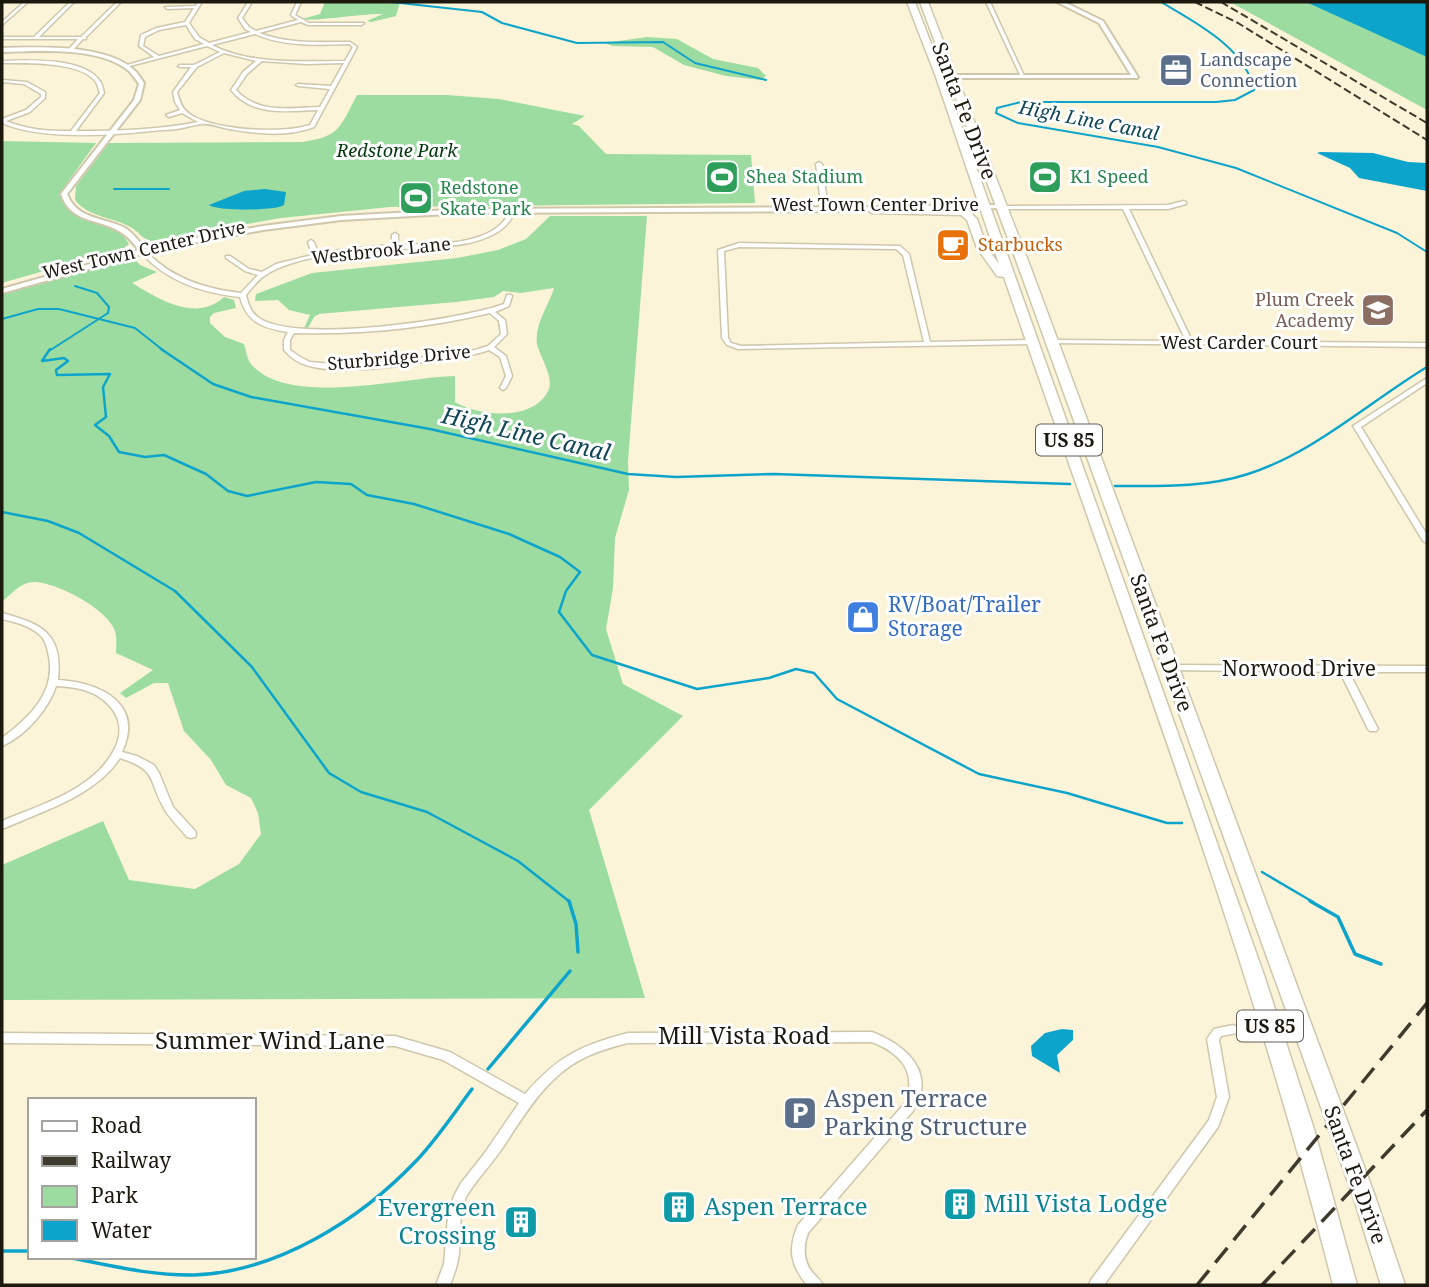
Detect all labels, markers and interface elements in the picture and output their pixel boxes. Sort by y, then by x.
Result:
street label: Santa Fe Drive [926,38,1004,183]
place label: Landscape Connection [1200,47,1298,92]
office icon: Landscape Connection [1157,51,1195,89]
water label: High Line Canal [1016,93,1161,146]
park label: Redstone Park [335,138,458,162]
sports icon: Shea Stadium [703,158,741,196]
sports icon: K1 Speed [1026,158,1064,196]
place label: Shea Stadium [746,164,863,188]
place label: K1 Speed [1070,164,1149,188]
place label: Redstone Skate Park [440,175,532,220]
sports icon: Redstone Skate Park [397,179,435,217]
street label: West Town Center Drive [771,192,979,216]
street label: West Town Center Drive [40,214,248,284]
cafe icon: Starbucks [934,226,972,264]
street label: Westbrook Lane [310,231,452,269]
place label: Starbucks [978,232,1063,256]
place label: Plum Creek Academy [1255,287,1355,332]
school or university icon: Plum Creek Academy [1359,291,1397,329]
street label: West Carder Court [1160,330,1318,354]
street label: Sturbridge Drive [326,339,472,375]
water label: High Line Canal [438,398,614,468]
road number: US 85 [1036,424,1102,456]
street label: Santa Fe Drive [1124,570,1200,716]
place label: RV/Boat/Trailer Storage [888,590,1041,642]
shop icon: RV/Boat/Trailer Storage [844,598,882,636]
street label: Norwood Drive [1222,654,1376,682]
road number: US 85 [1237,1010,1303,1042]
street label: Mill Vista Road [658,1018,830,1051]
street label: Summer Wind Lane [155,1023,385,1056]
place label: Aspen Terrace Parking Structure [824,1081,1027,1142]
parking icon: Aspen Terrace Parking Structure [781,1094,819,1132]
legend [28,1098,256,1259]
street label: Santa Fe Drive [1318,1102,1394,1248]
text: Road [91,1111,142,1139]
text: Railway [91,1146,171,1174]
text: Park [91,1181,138,1209]
building icon: Mill Vista Lodge [941,1185,979,1223]
place label: Mill Vista Lodge [984,1186,1168,1219]
building icon: Aspen Terrace [660,1188,698,1226]
place label: Aspen Terrace [704,1189,868,1222]
place label: Evergreen Crossing [378,1190,496,1251]
building icon: Evergreen Crossing [502,1203,540,1241]
text: Water [91,1216,152,1244]

